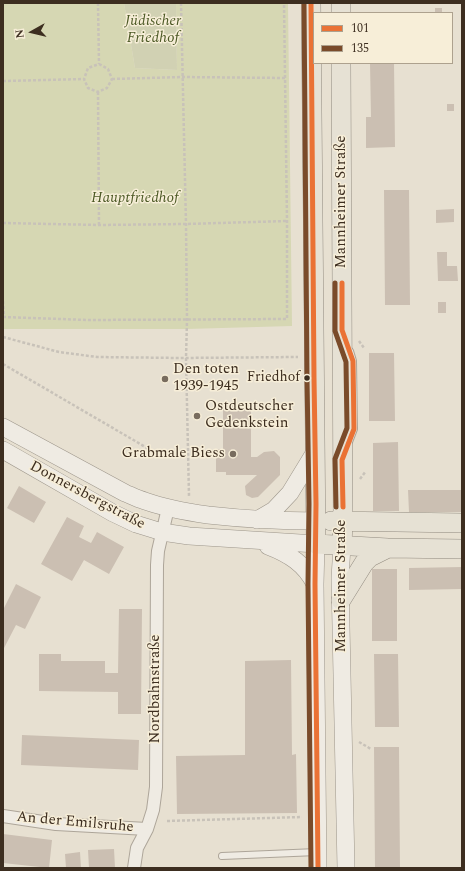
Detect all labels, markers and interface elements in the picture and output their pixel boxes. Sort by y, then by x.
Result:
north arrow [12,12,52,52]
legend [313,12,453,64]
park label: Jüdischer Friedhof [125,13,181,48]
text: 101 [351,19,369,38]
text: N [11,28,29,39]
text: 135 [351,39,369,58]
street label: Mannheimer Straße [333,135,351,269]
park label: Hauptfriedhof [91,190,179,208]
place label: Den toten 1939-1945 [173,361,239,396]
place label: Friedhof [247,370,300,386]
marker: Friedhof [302,373,312,383]
marker: Den toten 1939-1945 [160,374,170,384]
place label: Ostdeutscher Gedenkstein [205,398,294,433]
marker: Ostdeutscher Gedenkstein [192,411,202,421]
place label: Grabmale Biess [122,445,225,463]
marker: Grabmale Biess [228,449,238,459]
street label: Donnersbergstraße [26,458,148,534]
street label: Mannheimer Straße [333,519,351,653]
street label: Nordbahnstraße [147,634,165,744]
street label: An der Emilsruhe [16,809,134,837]

